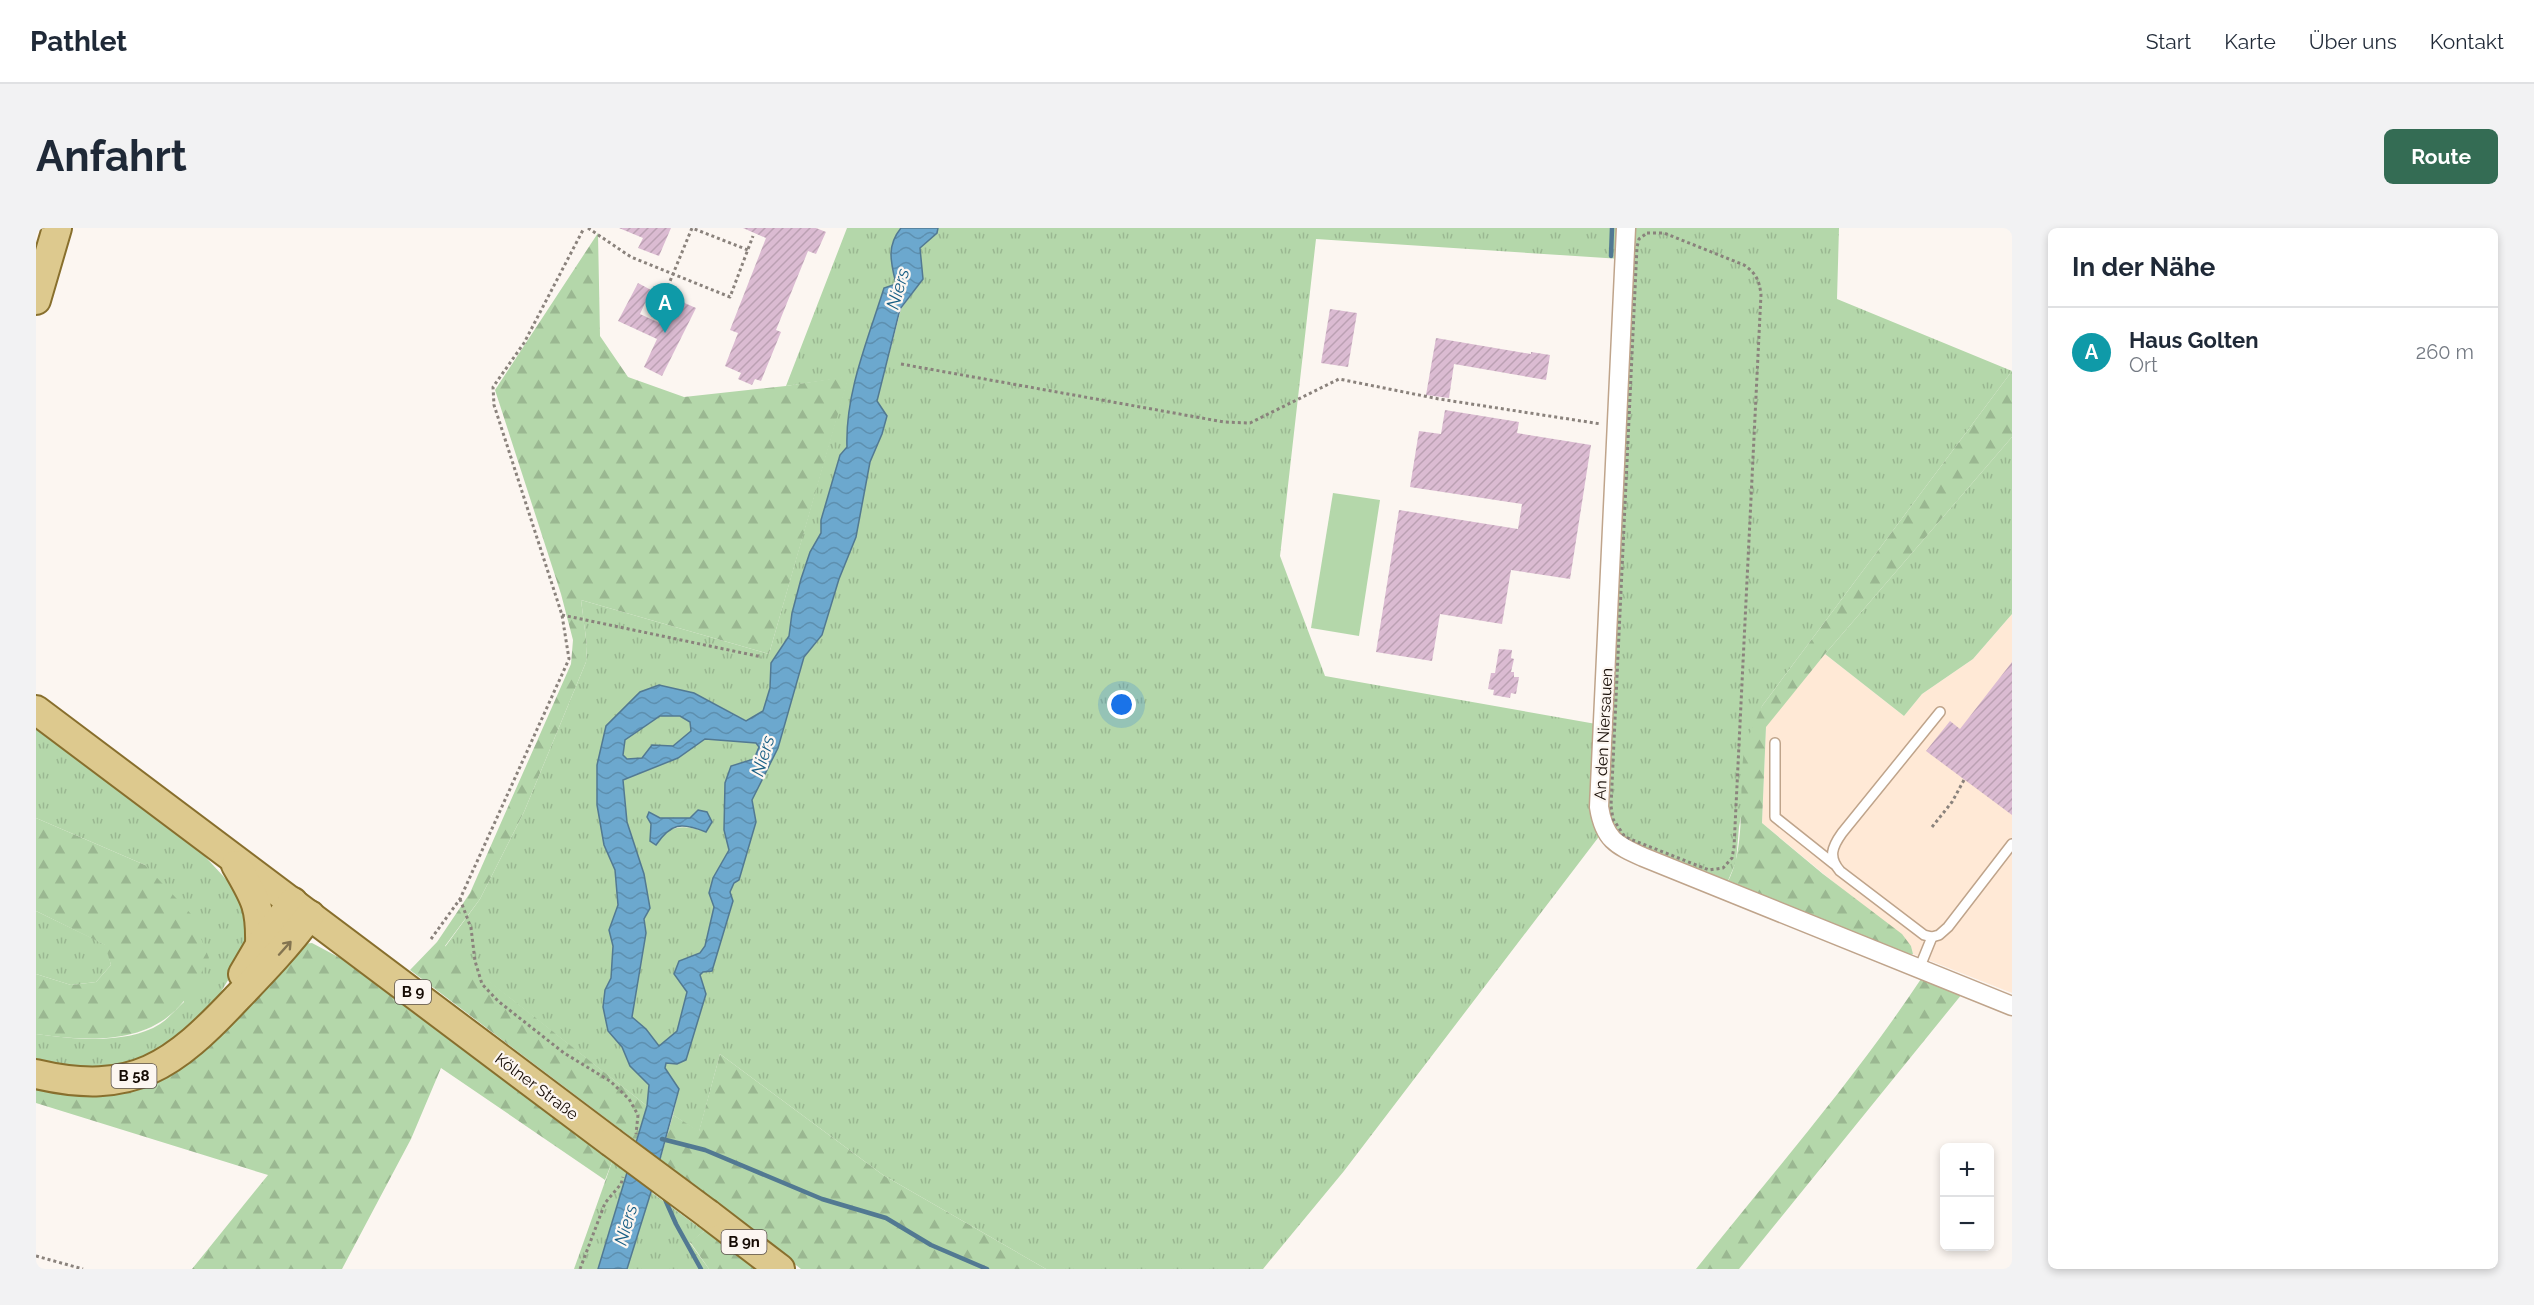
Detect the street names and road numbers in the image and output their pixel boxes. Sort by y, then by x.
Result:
street label: An den Niersauen [1591,667,1616,801]
road number: B 9 [395,980,431,1004]
street label: Kölner Straße [491,1049,582,1124]
road number: B 58 [112,1064,156,1088]
road number: B 9n [722,1230,766,1254]

